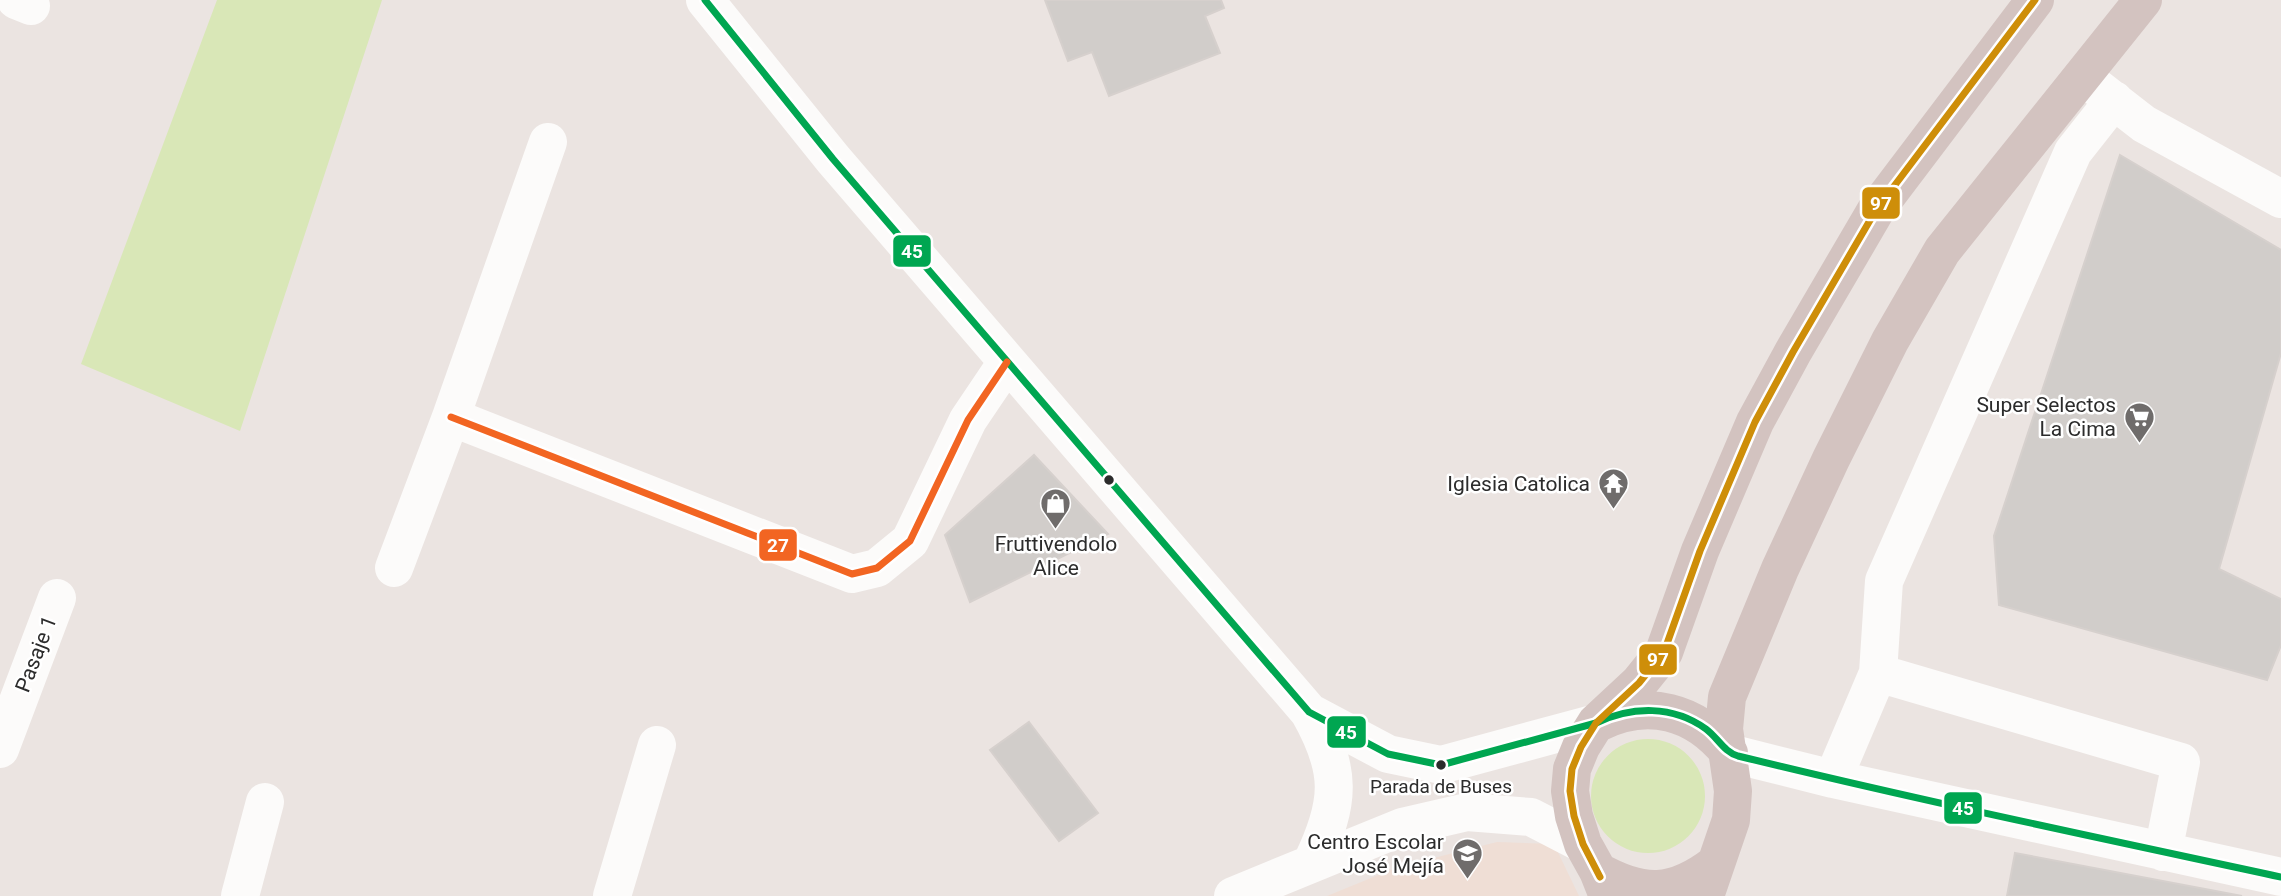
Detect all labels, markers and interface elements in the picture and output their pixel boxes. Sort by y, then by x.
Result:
line badge: 97 [1861,186,1901,220]
text: 97 [1870,192,1892,215]
line badge: 45 [892,234,932,268]
text: 45 [901,240,923,263]
place label: Super Selectos La Cima [1976,393,2116,441]
supermarket icon: Super Selectos La Cima [2122,400,2156,444]
temple icon: Iglesia Catolica [1596,467,1630,511]
place label: Iglesia Catolica [1447,472,1590,496]
unlabelled marker [1102,473,1116,487]
shop icon: Fruttivendolo Alice [1039,487,1073,531]
line badge: 27 [758,528,798,562]
place label: Fruttivendolo Alice [995,532,1117,580]
text: 27 [767,534,789,557]
street label: Pasaje 1 [10,612,62,696]
line badge: 97 [1638,643,1678,676]
text: 97 [1647,648,1669,671]
line badge: 45 [1326,715,1367,749]
text: 45 [1335,721,1357,744]
marker: Parada de Buses [1434,758,1448,772]
place label: Parada de Buses [1370,775,1512,798]
line badge: 45 [1943,791,1983,825]
text: 45 [1952,797,1974,820]
place label: Centro Escolar José Mejía [1307,830,1444,878]
school or university icon: Centro Escolar José Mejía [1450,837,1484,881]

